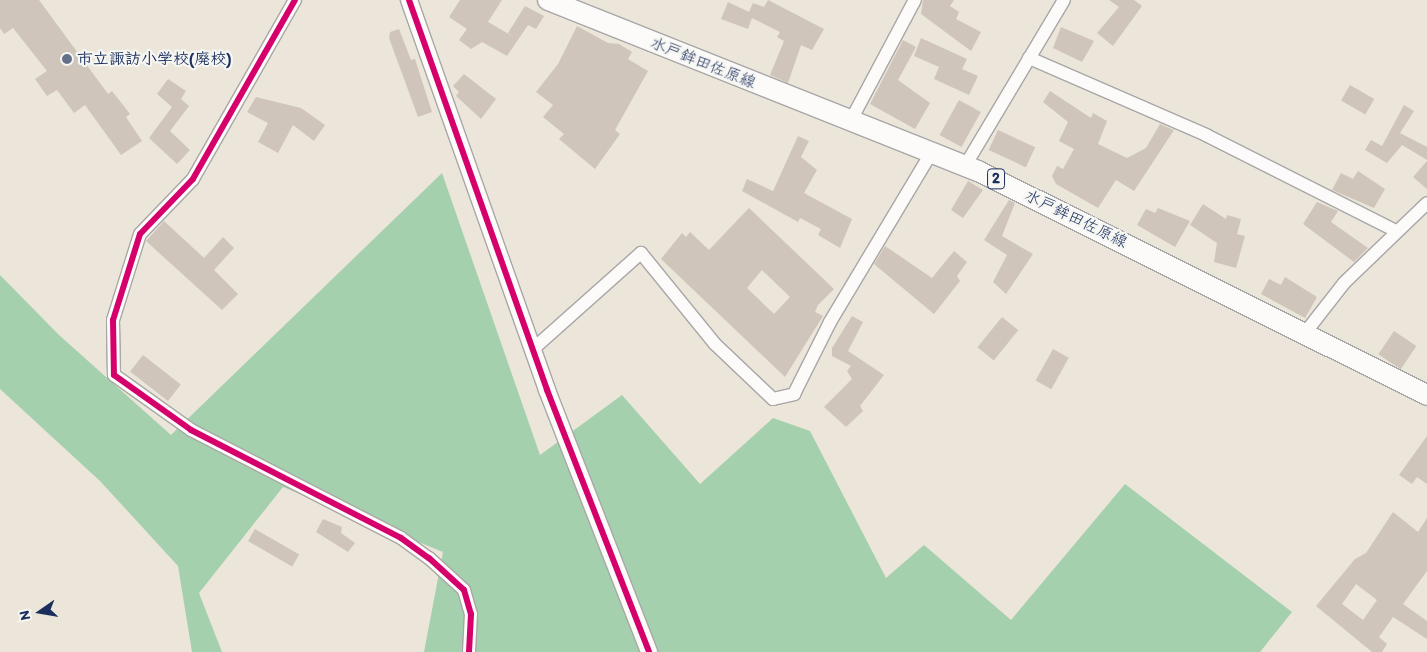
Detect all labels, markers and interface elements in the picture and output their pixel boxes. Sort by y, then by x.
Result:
street label: 水戸鉾田佐原線 [647,33,759,93]
place label: 市立諏訪小学校(廃校) [77,49,231,69]
marker: 市立諏訪小学校(廃校) [61,53,73,65]
road number: 2 [986,166,1006,192]
street label: 水戸鉾田佐原線 [1021,186,1131,252]
north arrow [15,587,65,637]
text: N [16,609,34,622]

